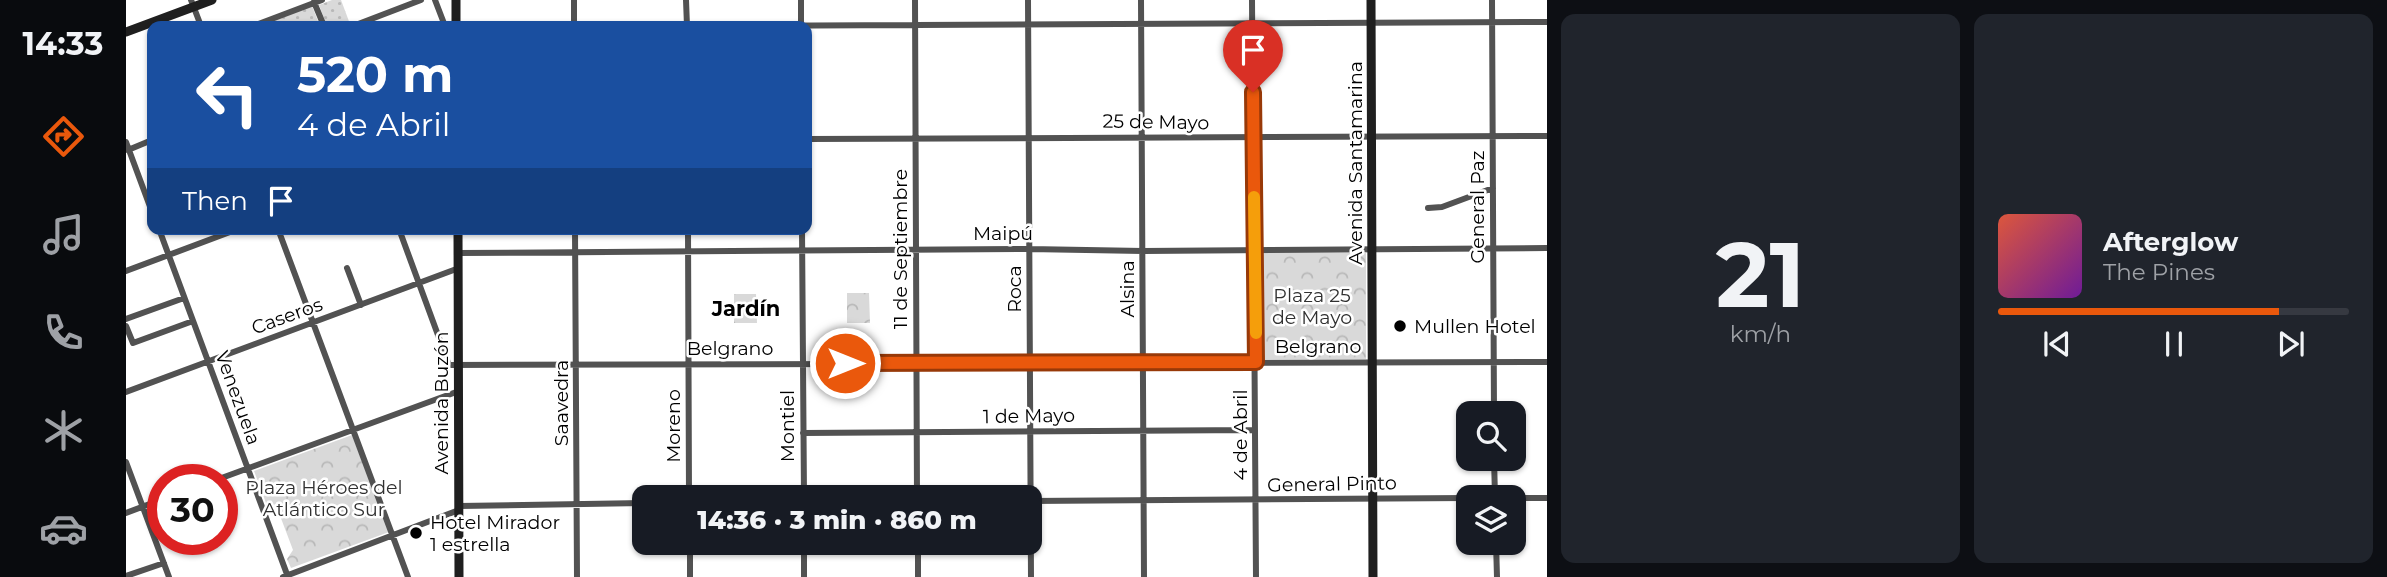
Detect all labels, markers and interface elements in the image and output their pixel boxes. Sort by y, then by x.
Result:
pin [1223,20,1283,92]
text: 14:33 [23,24,103,63]
icon: arrive [1234,31,1272,69]
text: 520 m [297,45,453,104]
icon: left [182,49,273,140]
street label: Avenida Santamarina [1344,61,1367,265]
text: 4 de Abril [297,105,450,144]
street label: 25 de Mayo [1102,110,1210,134]
icon: directions [39,112,88,161]
street label: General Paz [1466,151,1489,263]
street label: 11 de Septiembre [889,169,912,329]
icon: arrive [262,182,300,220]
text: Then [182,185,248,217]
icon: music [39,210,88,259]
text: 21 [1716,219,1805,330]
street label: Maipú [973,222,1033,245]
text: Afterglow [2103,226,2238,258]
text: The Pines [2103,258,2215,286]
street label: Alsina [1116,260,1139,318]
street label: Roca [1003,265,1026,313]
park label: Plaza 25 de Mayo [1272,284,1352,329]
street label: Caseros [248,293,326,339]
district label: Jardín [711,296,780,321]
icon: phone [39,308,88,357]
place label: Mullen Hotel [1414,315,1536,338]
marker: Mullen Hotel [1392,318,1408,334]
text: km/h [1730,320,1791,348]
icon: previous [2038,325,2076,363]
icon: pause [2155,325,2193,363]
icon: next [2272,325,2310,363]
position arrow [808,326,882,400]
street label: Avenida Buzón [430,331,453,475]
street label: Belgrano [1275,335,1361,358]
street label: Belgrano [687,337,773,360]
street label: Venezuela [210,348,266,448]
street label: Saavedra [550,360,573,446]
street label: Moreno [662,389,685,463]
street label: 4 de Abril [1229,389,1252,481]
street label: Montiel [776,390,799,462]
map controls [1456,401,1526,555]
button: search [1456,401,1526,471]
street label: 1 de Mayo [983,404,1075,428]
icon: climate [39,406,88,455]
speed limit sign: 30 [147,464,238,555]
street label: General Pinto [1267,471,1397,497]
park label: Plaza Héroes del Atlántico Sur [245,476,403,521]
button: layers [1456,485,1526,555]
icon: car [39,504,88,553]
text: 14:36 · 3 min · 860 m [697,504,977,536]
place label: Hotel Mirador 1 estrella [430,511,560,556]
marker: Hotel Mirador 1 estrella [408,525,424,541]

